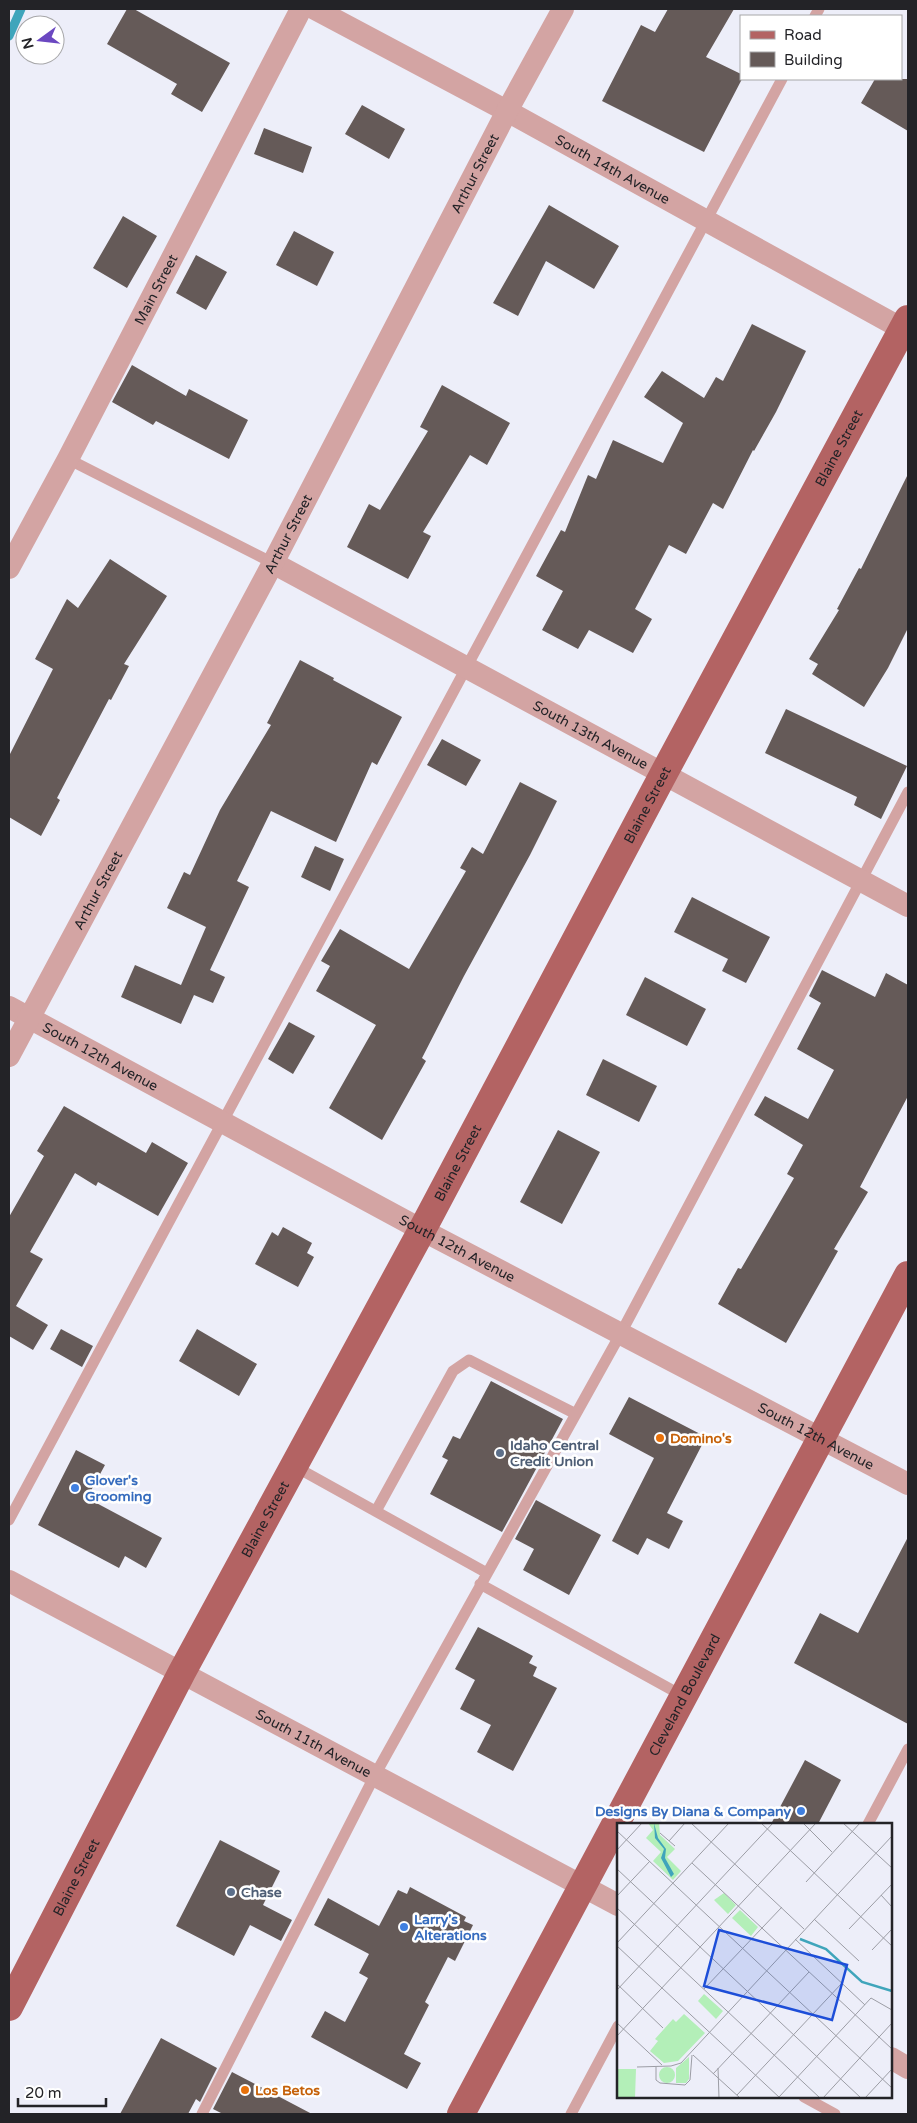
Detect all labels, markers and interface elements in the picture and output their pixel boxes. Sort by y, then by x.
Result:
north arrow [15,15,65,65]
legend [740,15,902,80]
text: Road [784,26,822,44]
text: N [18,36,38,51]
text: Building [784,51,843,69]
street label: Arthur Street [447,130,503,216]
street label: South 14th Avenue [552,131,673,208]
street label: Main Street [131,251,181,328]
street label: Blaine Street [811,406,866,489]
street label: Arthur Street [260,491,316,577]
street label: South 13th Avenue [530,697,651,773]
street label: Blaine Street [620,763,675,846]
street label: Arthur Street [70,847,126,933]
street label: South 12th Avenue [40,1018,161,1094]
street label: Blaine Street [430,1121,485,1204]
street label: South 12th Avenue [396,1211,518,1286]
street label: South 12th Avenue [755,1399,877,1473]
place label: Domino's [670,1430,732,1447]
marker: Domino's [654,1432,666,1444]
place label: Idaho Central Credit Union [510,1437,599,1470]
marker: Idaho Central Credit Union [494,1447,506,1459]
place label: Glover's Grooming [85,1472,152,1505]
street label: Blaine Street [237,1477,293,1560]
marker: Glover's Grooming [69,1482,81,1494]
street label: Cleveland Boulevard [645,1631,724,1759]
street label: South 11th Avenue [253,1705,374,1781]
place label: Designs By Diana & Company [595,1803,791,1820]
marker: Designs By Diana & Company [795,1805,807,1817]
inset map [617,1823,892,2098]
street label: Blaine Street [49,1835,103,1919]
place label: Chase [241,1884,282,1901]
marker: Chase [225,1886,237,1898]
place label: Larry's Alterations [414,1911,487,1944]
marker: Larry's Alterations [398,1921,410,1933]
scale bar [18,2076,105,2108]
place label: Los Betos [255,2082,320,2099]
text: 20 m [25,2084,62,2102]
marker: Los Betos [239,2084,251,2096]

